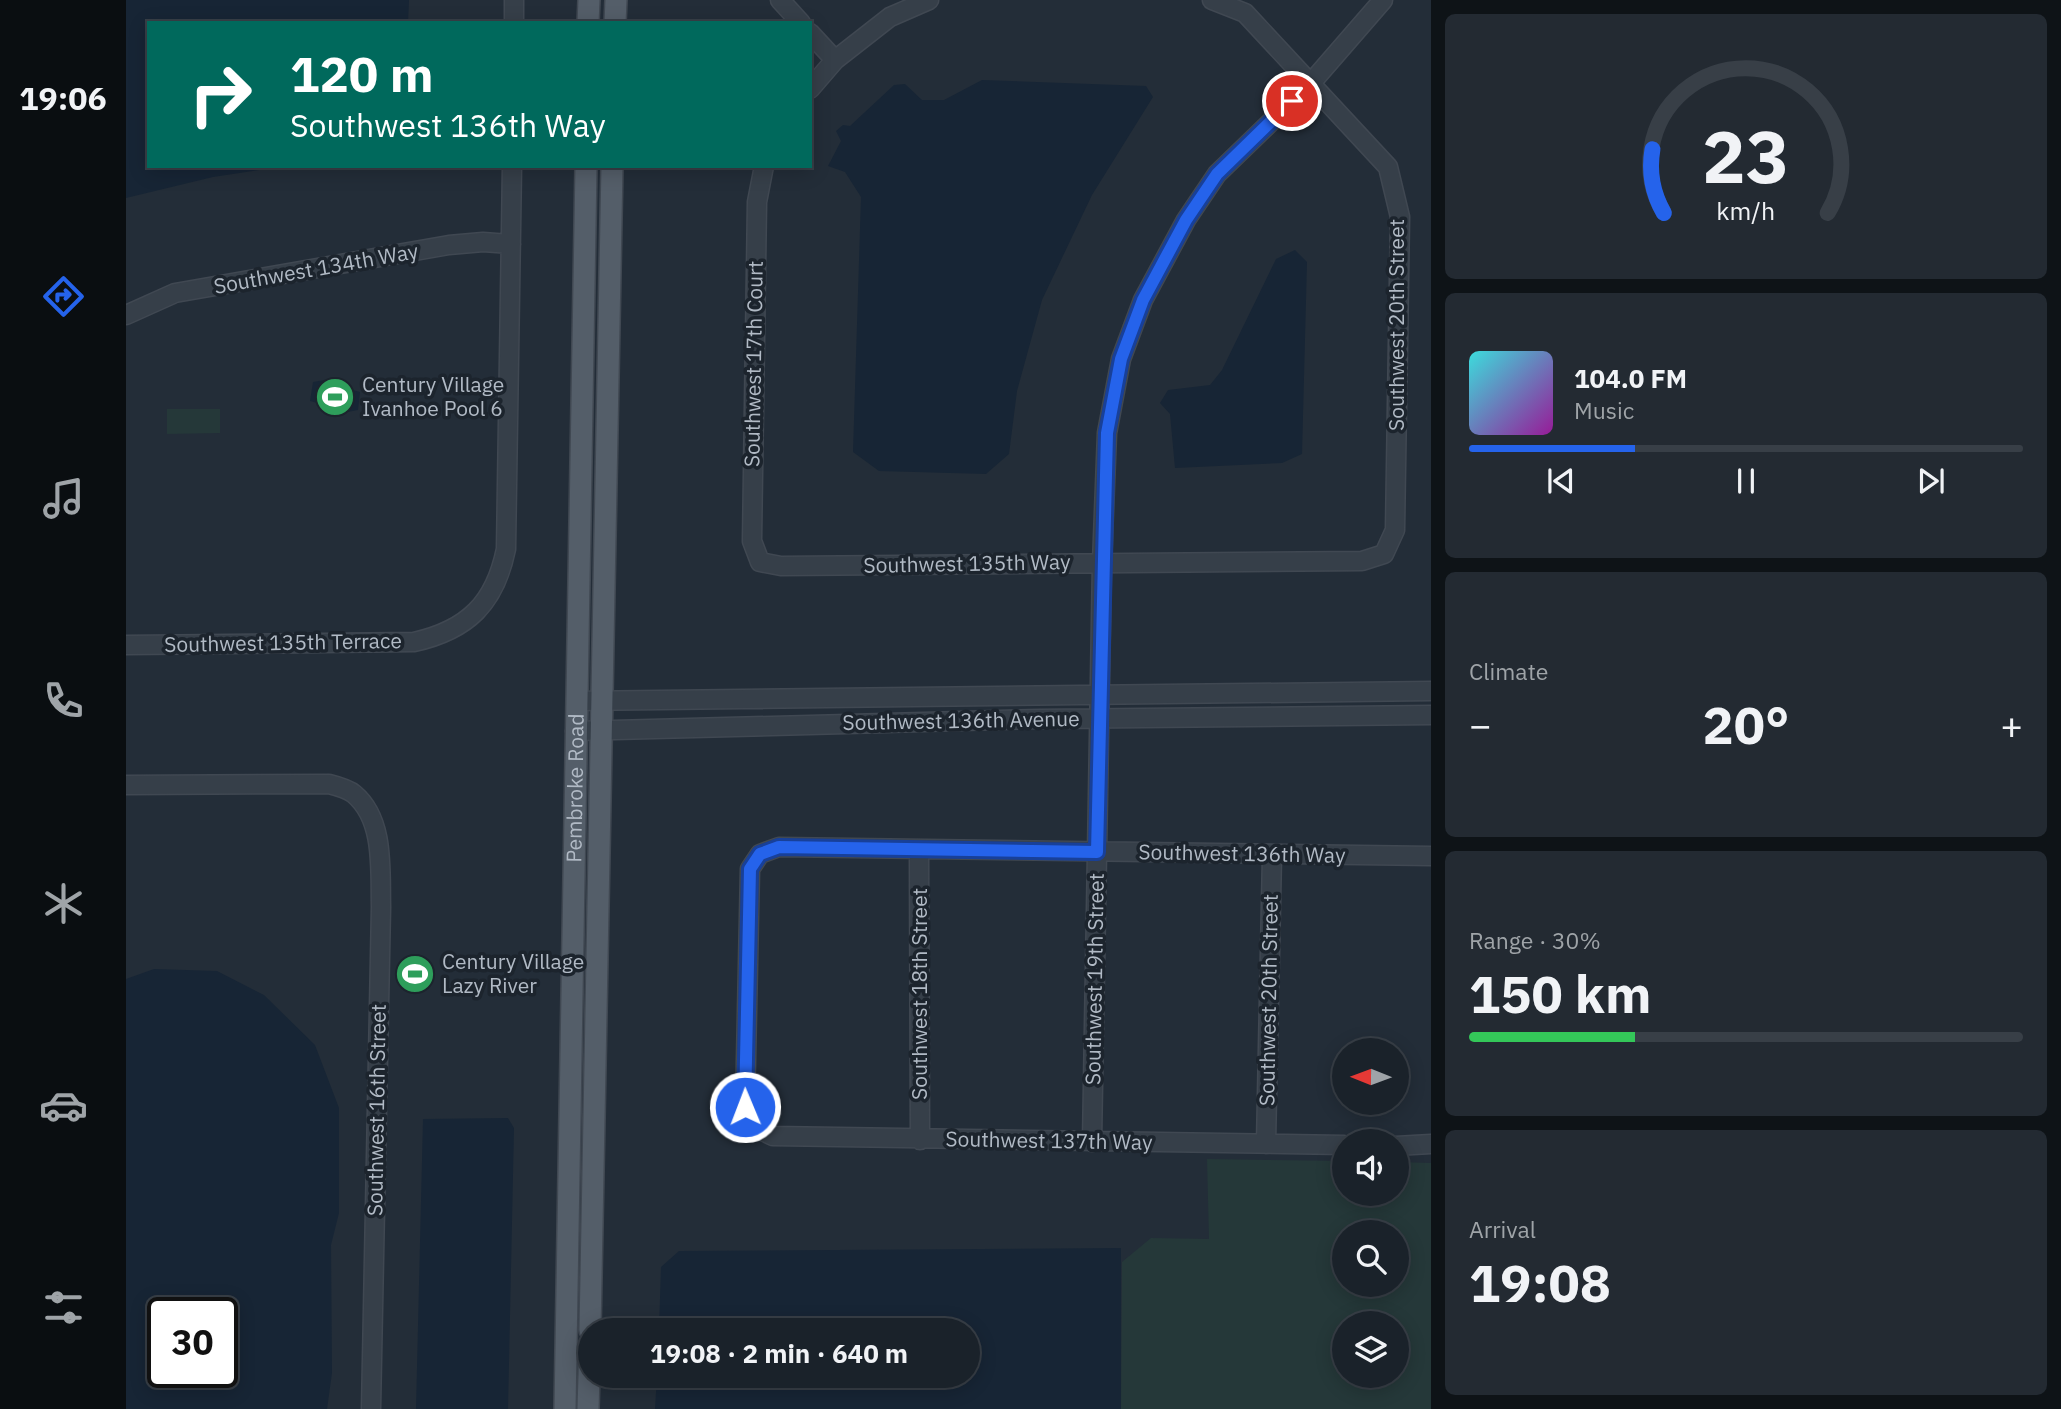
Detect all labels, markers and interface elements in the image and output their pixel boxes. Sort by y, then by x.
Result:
text: 120 m [290,42,434,105]
icon: right [175,49,266,140]
pin [1262,71,1322,131]
text: 19:06 [19,77,107,119]
icon: arrive [1273,82,1311,120]
text: Southwest 136th Way [290,104,606,146]
text: 23 [1702,108,1790,203]
text: km/h [1717,193,1775,226]
street label: Southwest 20th Street [1382,219,1410,431]
street label: Southwest 134th Way [211,236,421,300]
street label: Southwest 17th Court [737,261,769,467]
icon: directions [39,272,88,321]
text: 104.0 FM [1574,361,1687,395]
place label: Century Village Ivanhoe Pool 6 [362,370,504,422]
sports icon: Century Village Ivanhoe Pool 6 [314,376,356,418]
text: Music [1574,395,1634,425]
icon: previous [1542,462,1580,500]
icon: pause [1727,462,1765,500]
icon: next [1912,462,1950,500]
icon: music [39,474,88,523]
street label: Southwest 135th Way [863,547,1071,579]
street label: Southwest 135th Terrace [164,626,402,658]
text: Climate [1469,656,1548,686]
icon: phone [39,676,88,725]
text: 20° [1703,691,1789,758]
text: − [1469,700,1492,749]
text: + [2000,700,2023,749]
street label: Southwest 136th Avenue [842,704,1080,736]
street label: Pembroke Road [559,713,590,863]
street label: Southwest 136th Way [1138,837,1346,869]
street label: Southwest 19th Street [1078,873,1110,1085]
icon: climate [39,879,88,928]
street label: Southwest 18th Street [905,888,933,1100]
street label: Southwest 20th Street [1252,894,1284,1106]
text: Range · 30% [1469,925,1601,955]
place label: Century Village Lazy River [442,947,584,999]
sports icon: Century Village Lazy River [394,953,436,995]
text: 150 km [1469,960,1651,1027]
street label: Southwest 16th Street [360,1004,392,1216]
north arrow [1332,1038,1409,1115]
map controls [1332,1038,1409,1388]
position arrow [708,1070,782,1144]
icon: car [39,1081,88,1130]
street label: Southwest 137th Way [945,1124,1153,1156]
button: sound [1332,1129,1409,1206]
text: Arrival [1469,1214,1536,1244]
button: search [1332,1220,1409,1297]
text: 19:08 [1469,1249,1611,1316]
icon: filters [39,1283,88,1332]
speed limit sign: 30 [147,1297,238,1388]
button: layers [1332,1311,1409,1388]
text: 19:08 · 2 min · 640 m [650,1336,908,1370]

